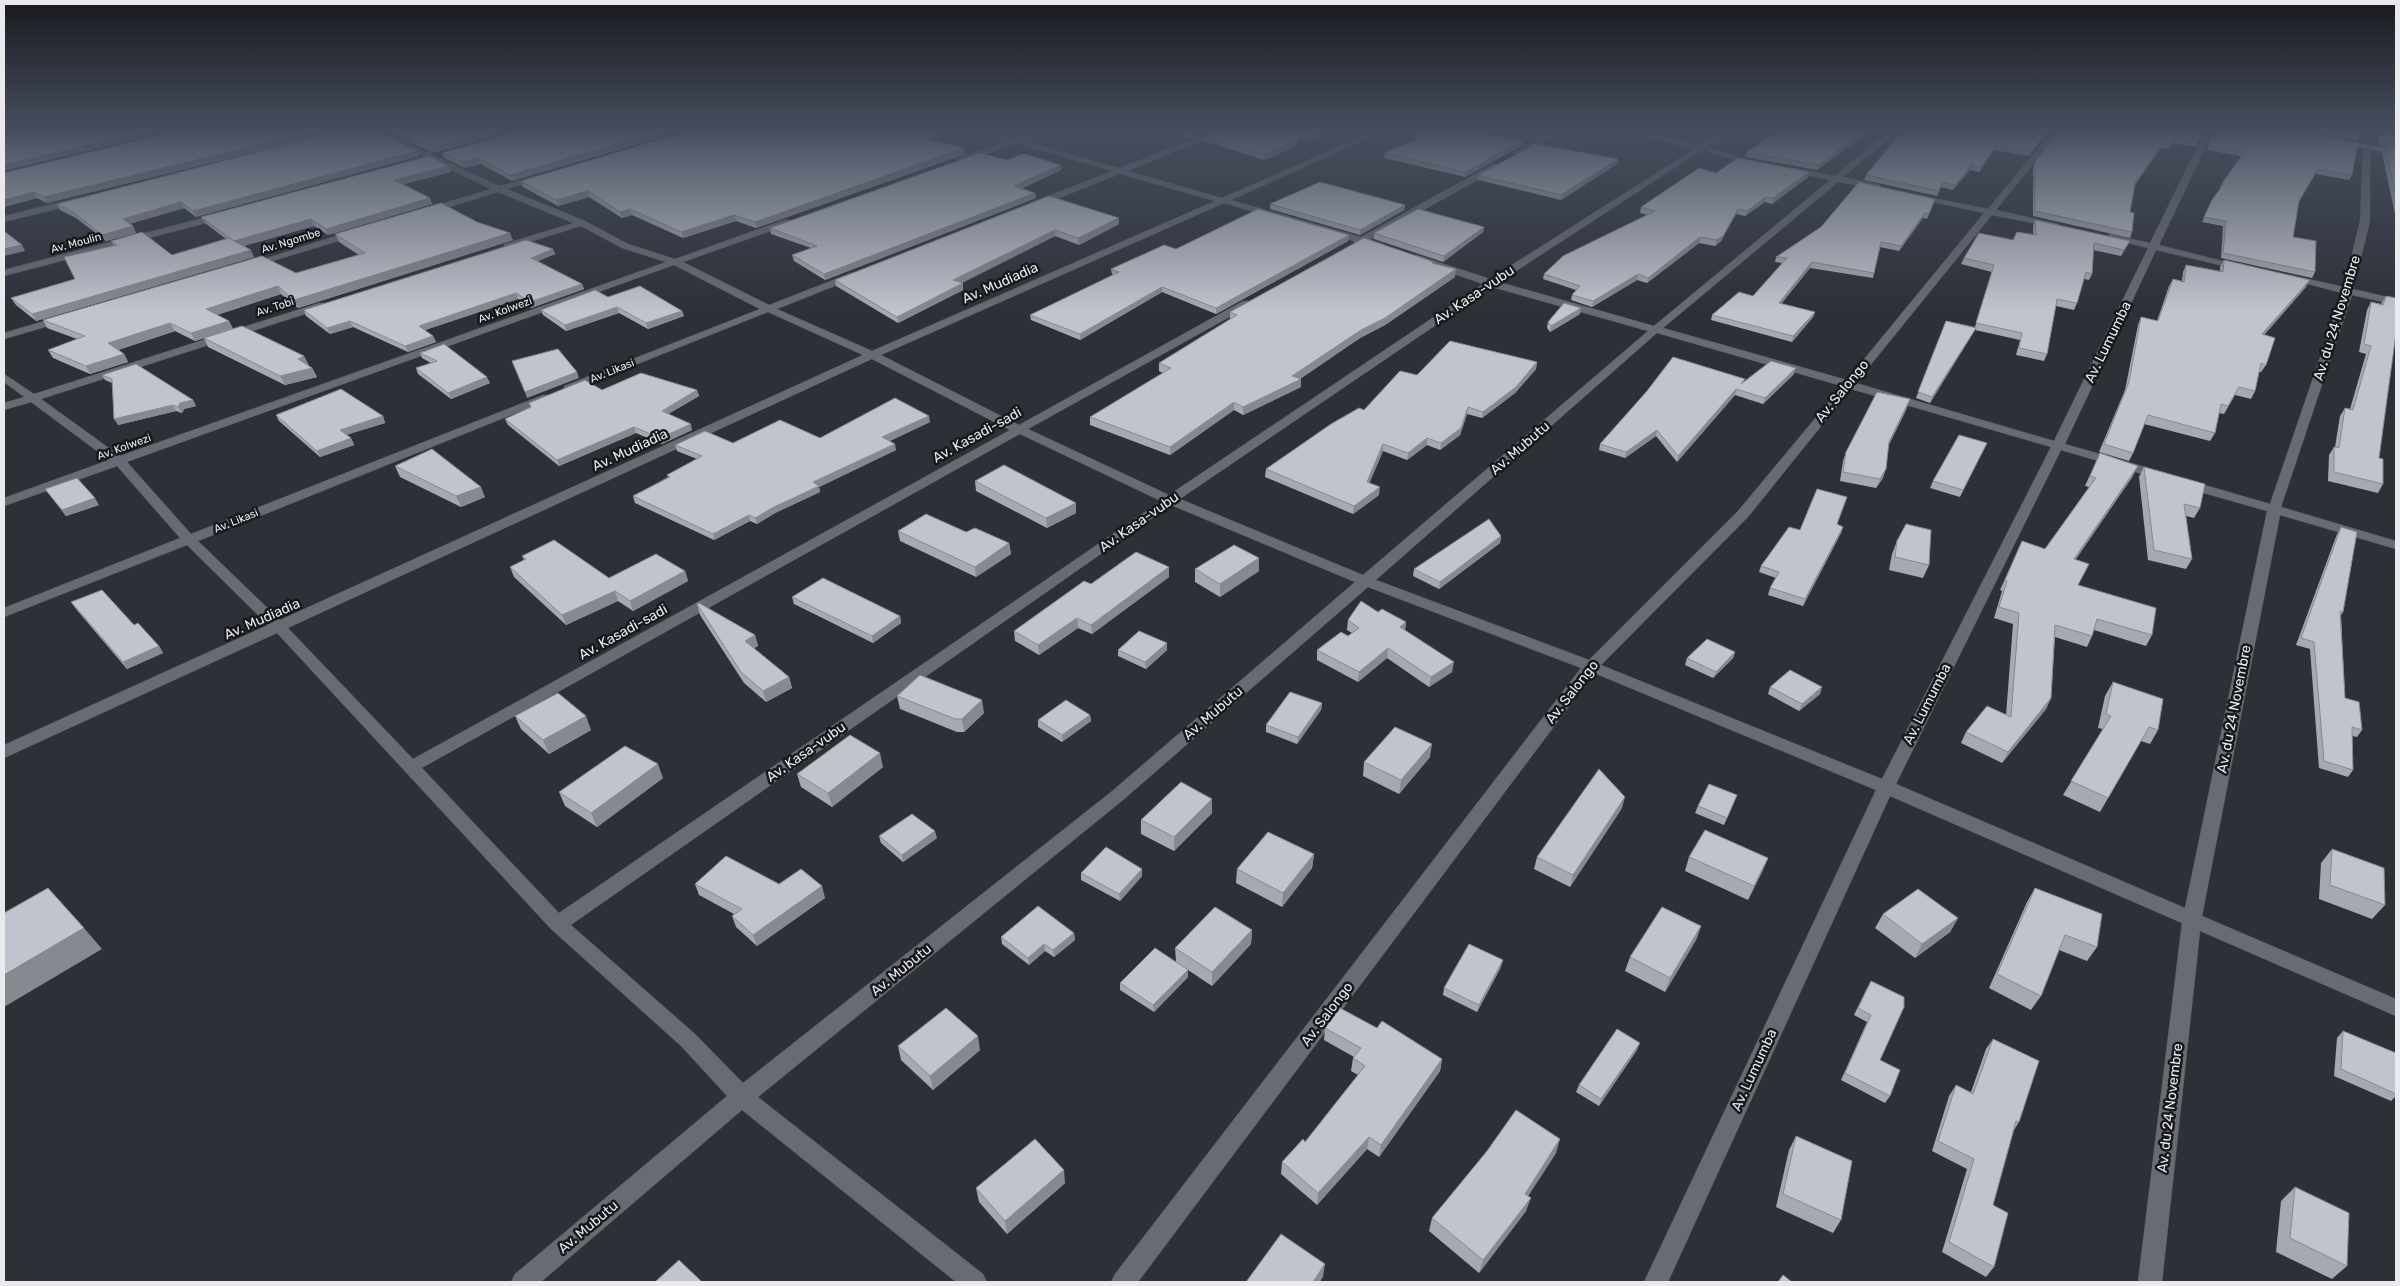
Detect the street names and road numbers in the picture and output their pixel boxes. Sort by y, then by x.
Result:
street label: Av. Ngombe [260,226,322,256]
street label: Av. Moulin [49,230,103,256]
street label: Av. du 24 Novembre [2310,253,2364,383]
street label: Av. Mudiadia [959,259,1041,307]
street label: Av. Kasa-vubu [1431,262,1517,328]
street label: Av. Kolwezi [476,294,534,326]
street label: Av. Tobi [255,295,295,319]
street label: Av. Lumumba [2081,299,2135,385]
street label: Av. Likasi [588,356,636,386]
street label: Av. Salongo [1812,356,1872,426]
street label: Av. Kasadi-sadi [930,404,1024,466]
street label: Av. Mubutu [1487,418,1553,478]
street label: Av. Mudiadia [590,425,670,475]
street label: Av. Kolwezi [95,431,153,463]
street label: Av. Kasa-vubu [1096,488,1182,556]
street label: Av. Likasi [212,506,260,536]
street label: Av. Mudiadia [221,595,303,643]
street label: Av. Kasadi-sadi [576,601,670,663]
street label: Av. du 24 Novembre [2213,643,2255,774]
street label: Av. Salongo [1542,657,1602,727]
street label: Av. Lumumba [1899,661,1955,747]
street label: Av. Mubutu [1180,683,1246,743]
street label: Av. Kasa-vubu [763,718,849,786]
street label: Av. Mubutu [867,940,935,1000]
street label: Av. Salongo [1297,979,1357,1049]
street label: Av. Lumumba [1728,1026,1780,1114]
street label: Av. du 24 Novembre [2154,1042,2186,1174]
street label: Av. Mubutu [555,1197,621,1257]

